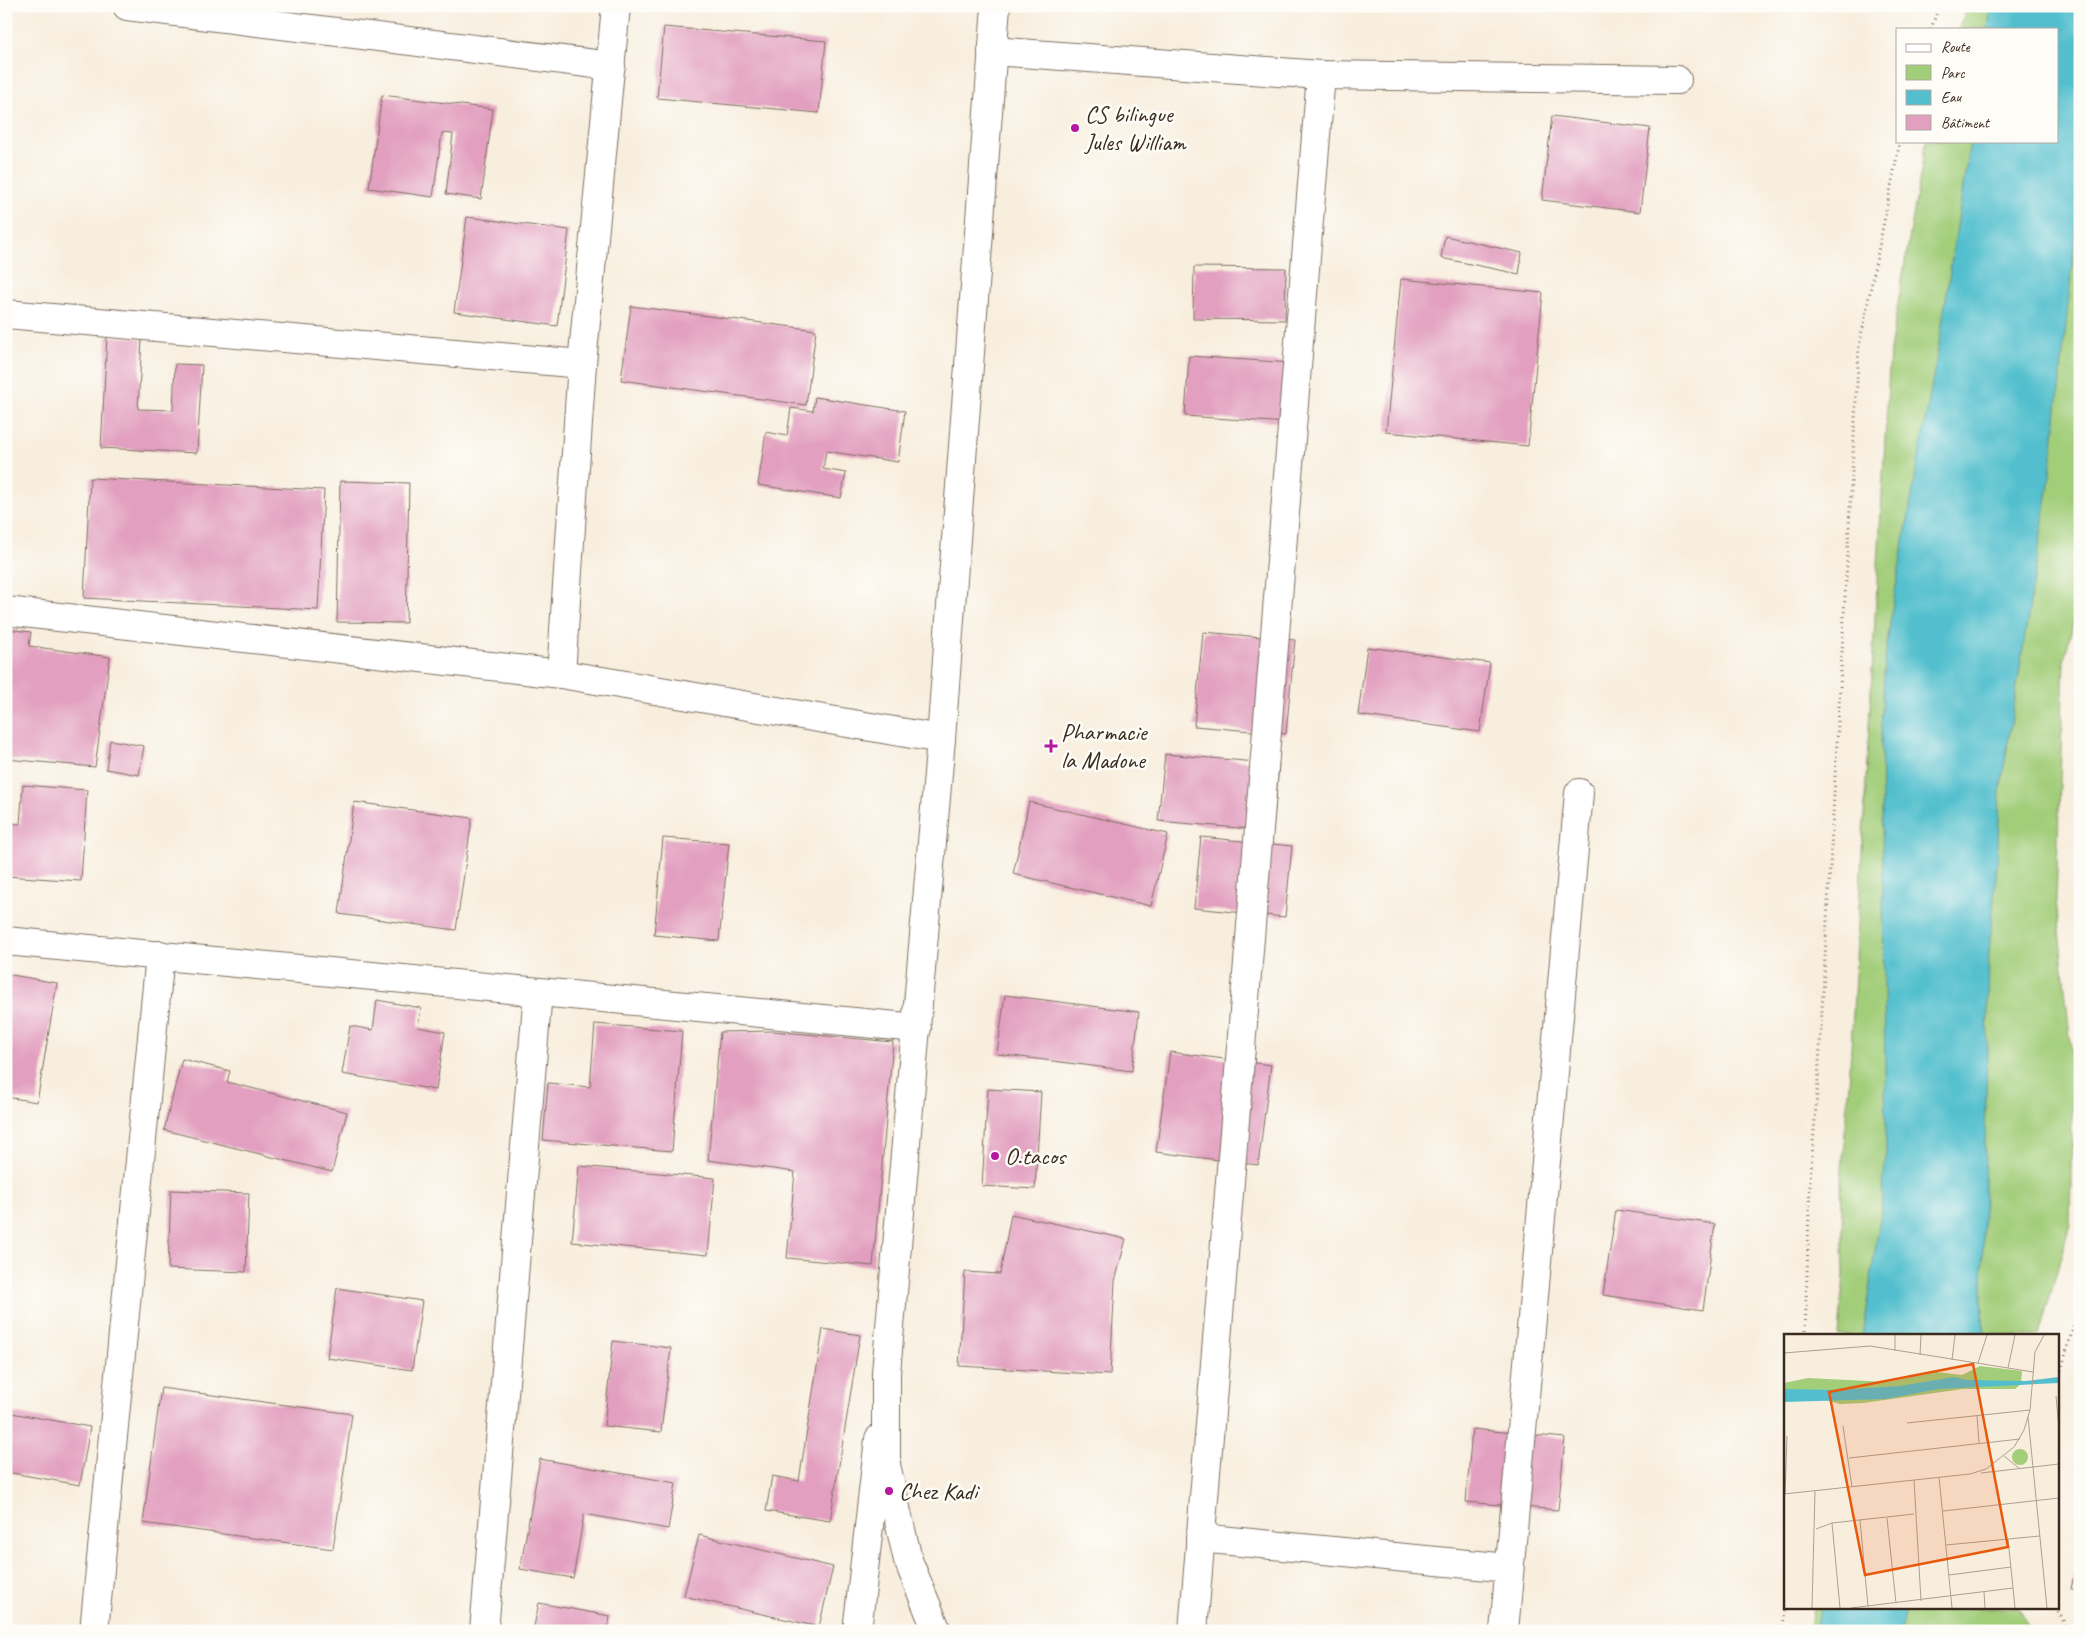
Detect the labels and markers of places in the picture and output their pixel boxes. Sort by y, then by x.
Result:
place label: CS bilingue Jules William [1084,99,1187,157]
marker: CS bilingue Jules William [1069,122,1081,134]
place label: Pharmacie la Madone [1061,717,1149,775]
marker: Pharmacie la Madone [1045,740,1057,752]
place label: O.tacos [1005,1141,1067,1171]
marker: O.tacos [989,1150,1001,1162]
place label: Chez Kadi [899,1476,981,1506]
marker: Chez Kadi [883,1485,895,1497]

